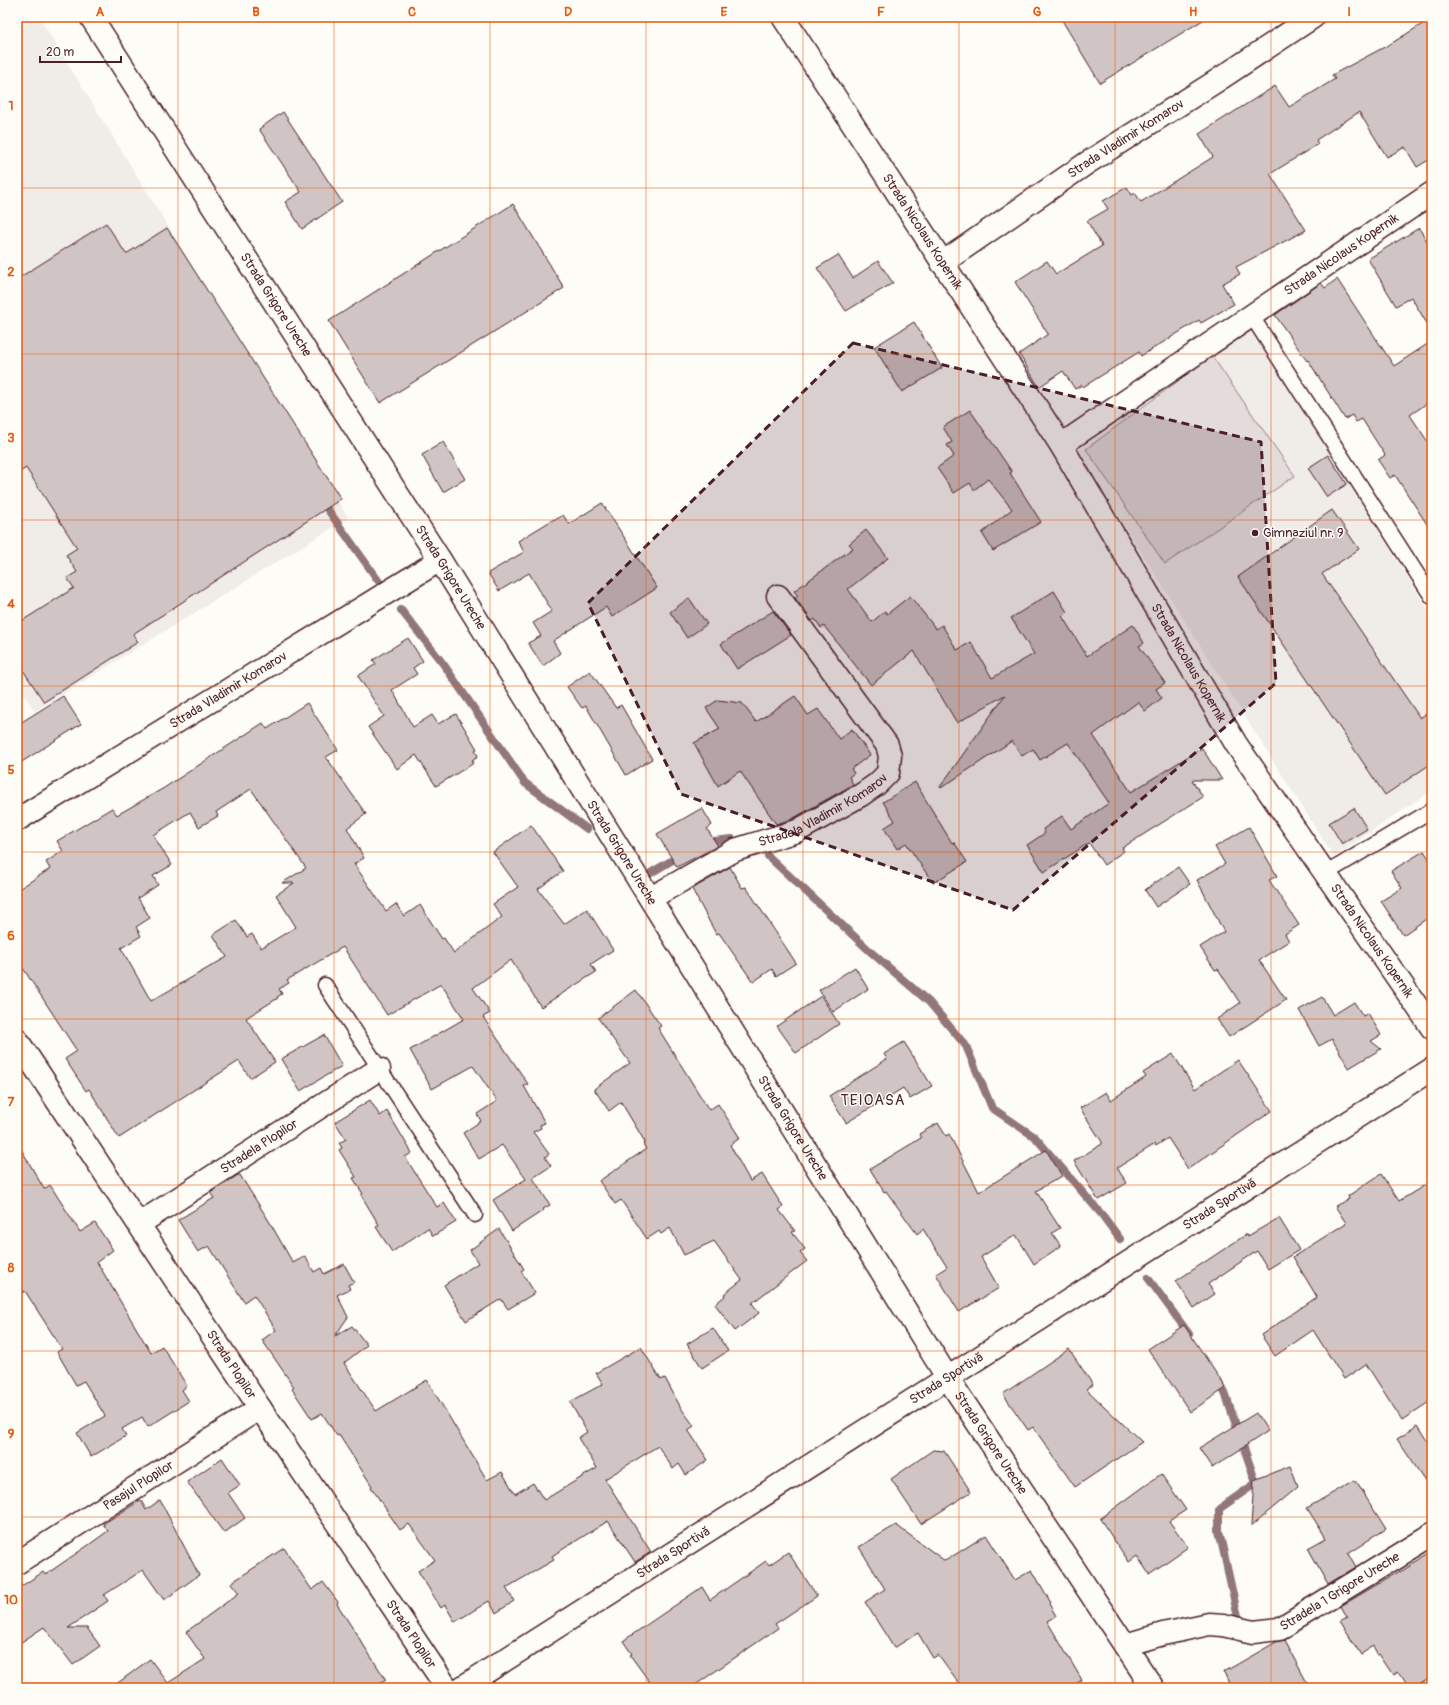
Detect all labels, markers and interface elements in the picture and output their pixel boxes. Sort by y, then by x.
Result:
text: A [96,4,105,20]
text: B [252,4,260,20]
text: C [408,4,416,20]
text: D [564,4,572,20]
text: E [721,4,728,20]
text: F [877,4,885,20]
text: G [1033,4,1042,20]
text: H [1189,4,1197,20]
text: I [1347,4,1351,20]
scale bar [40,38,121,64]
text: 20 m [46,45,75,60]
street label: Strada Vladimir Komarov [1065,96,1187,182]
text: 1 [8,98,14,114]
street label: Strada Nicolaus Kopernik [879,171,966,293]
street label: Strada Nicolaus Kopernik [1281,210,1402,299]
street label: Strada Grigore Ureche [237,250,315,360]
text: 2 [7,264,15,280]
text: 3 [7,430,15,446]
street label: Strada Grigore Ureche [412,522,490,633]
place label: Gimnaziul nr. 9 [1263,525,1344,541]
marker: Gimnaziul nr. 9 [1250,528,1260,538]
text: 4 [7,596,15,612]
street label: Strada Nicolaus Kopernik [1148,601,1230,726]
street label: Strada Vladimir Komarov [167,648,290,732]
text: 5 [7,762,15,778]
street label: Stradela Vladimir Komarov [757,770,891,850]
street label: Strada Grigore Ureche [583,797,660,908]
street label: Strada Nicolaus Kopernik [1327,881,1417,1001]
text: 6 [7,928,15,944]
street label: Strada Grigore Ureche [754,1073,831,1184]
district label: TEIOASA [840,1091,906,1110]
text: 7 [8,1094,15,1110]
street label: Stradela Plopilor [217,1115,301,1177]
street label: Strada Sportivă [1180,1175,1260,1234]
text: 8 [8,1260,15,1276]
street label: Strada Plopilor [203,1327,260,1402]
street label: Strada Sportivă [907,1349,987,1408]
street label: Strada Grigore Ureche [951,1388,1031,1498]
text: 9 [8,1426,15,1442]
street label: Pasajul Plopilor [100,1457,177,1514]
street label: Strada Sportivă [633,1523,714,1582]
street label: Stradela 1 Grigore Ureche [1277,1548,1403,1635]
text: 10 [4,1592,18,1608]
street label: Strada Plopilor [382,1597,440,1672]

